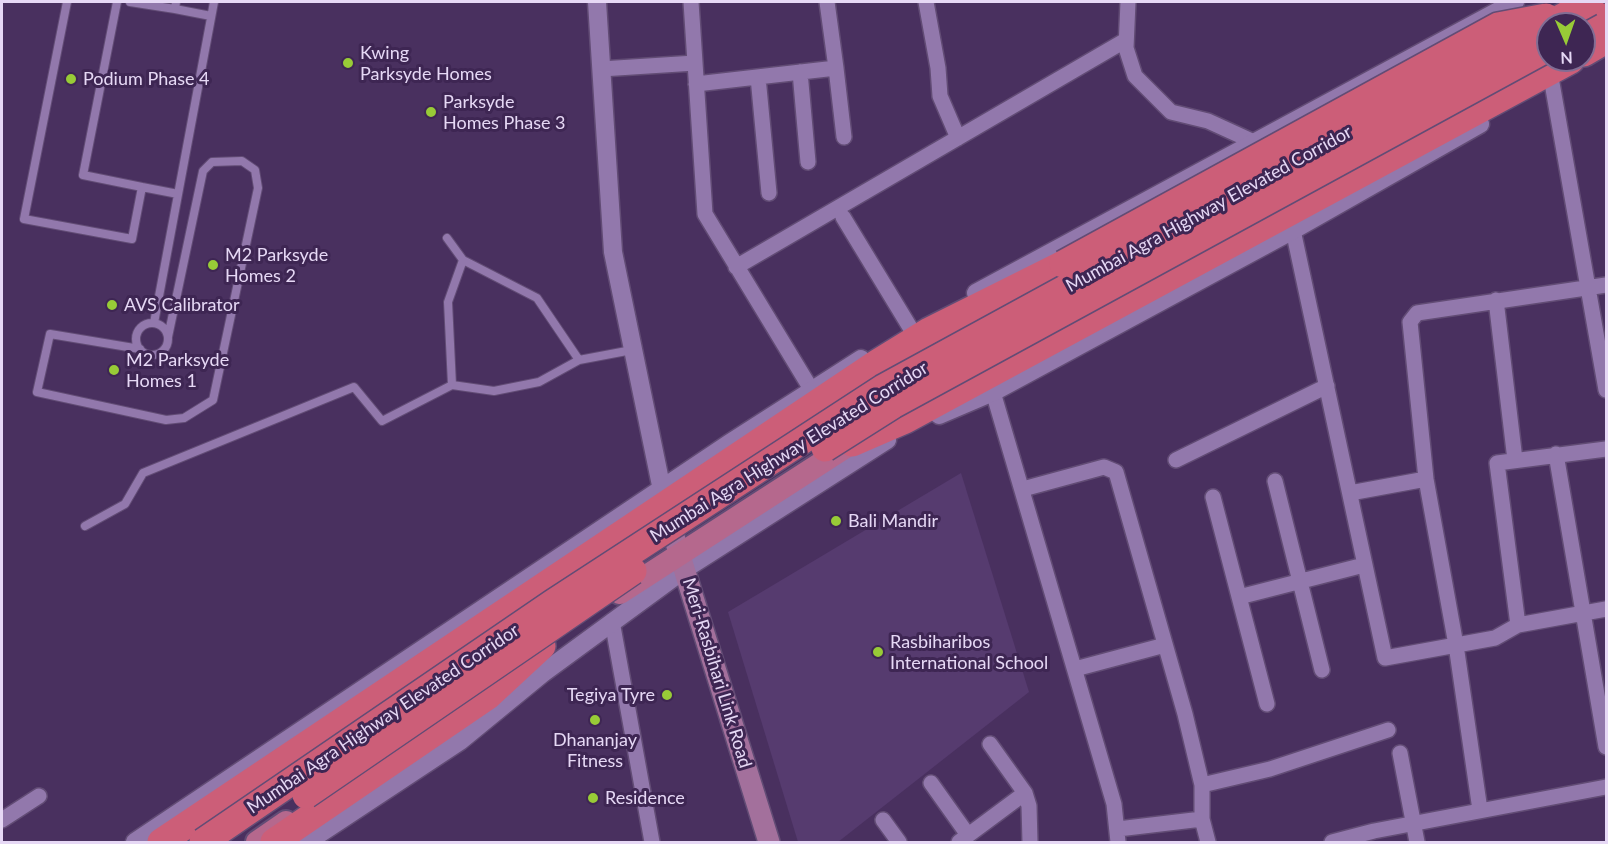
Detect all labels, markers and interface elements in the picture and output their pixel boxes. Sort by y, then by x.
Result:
north arrow [1536,12,1596,72]
place label: Kwing Parksyde Homes [360,42,492,84]
text: N [1560,49,1573,68]
marker: Kwing Parksyde Homes [341,56,355,70]
place label: Podium Phase 4 [83,68,209,90]
marker: Podium Phase 4 [64,72,78,86]
place label: Parksyde Homes Phase 3 [443,91,565,134]
marker: Parksyde Homes Phase 3 [424,105,438,119]
street label: Mumbai Agra Highway Elevated Corridor [1062,121,1356,297]
place label: M2 Parksyde Homes 2 [225,244,328,286]
marker: M2 Parksyde Homes 2 [206,258,220,272]
place label: AVS Calibrator [124,294,240,316]
marker: AVS Calibrator [105,298,119,312]
place label: M2 Parksyde Homes 1 [126,349,229,392]
street label: Mumbai Agra Highway Elevated Corridor [646,357,932,547]
marker: M2 Parksyde Homes 1 [107,363,121,377]
place label: Bali Mandir [848,510,938,532]
marker: Bali Mandir [829,514,843,528]
street label: Meri-Rasbihari Link Road [678,575,756,771]
street label: Mumbai Agra Highway Elevated Corridor [243,620,523,818]
place label: Rasbiharibos International School [890,631,1048,674]
marker: Rasbiharibos International School [871,645,885,659]
place label: Tegiya Tyre [567,684,655,706]
marker: Tegiya Tyre [660,688,674,702]
marker: Dhananjay Fitness [588,713,602,727]
place label: Dhananjay Fitness [553,729,637,771]
place label: Residence [605,787,685,809]
marker: Residence [586,791,600,805]

